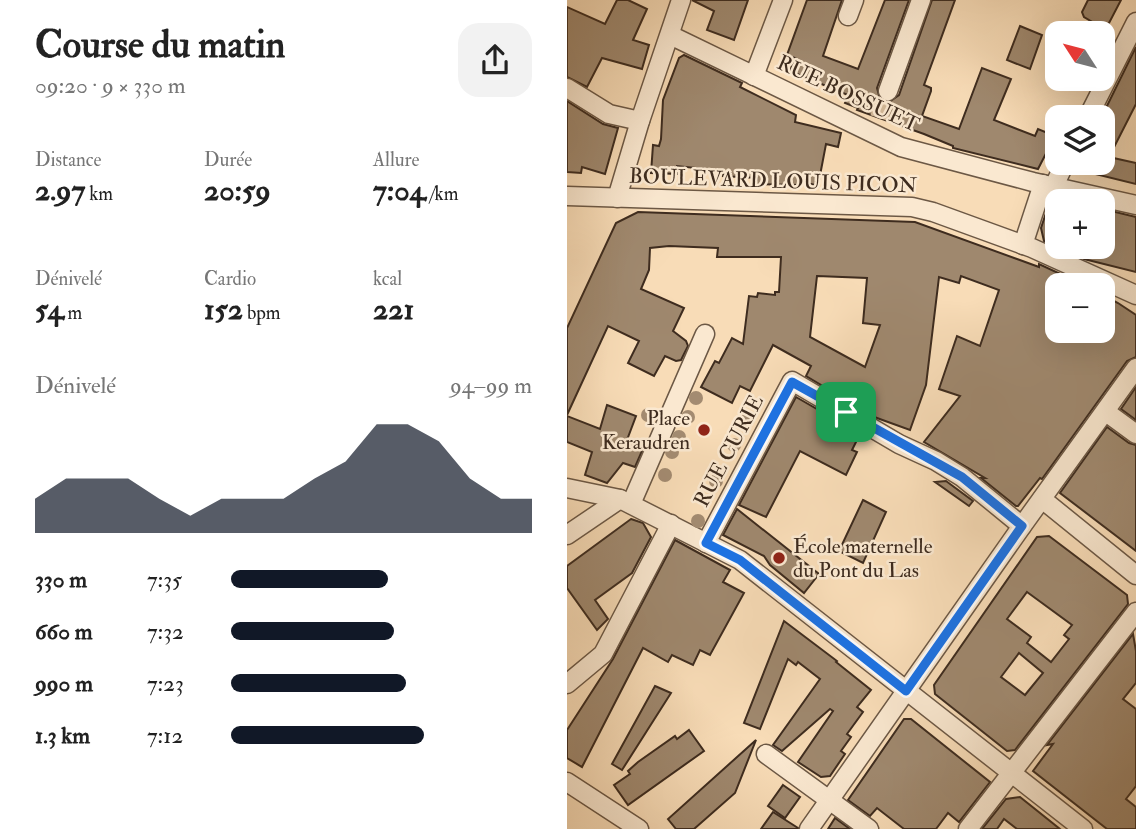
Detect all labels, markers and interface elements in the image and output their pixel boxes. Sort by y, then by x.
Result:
text: Course du matin [35,21,285,69]
north arrow [1045,21,1115,91]
map controls [1045,21,1115,343]
button: share [458,23,532,97]
street label: RUE BOSSUET [772,49,924,139]
text: 09:20 · 9 × 330 m [35,71,186,100]
button: layers [1045,105,1115,175]
text: Distance [35,148,101,172]
text: Durée [204,148,252,172]
text: Allure [373,148,420,172]
street label: BOULEVARD LOUIS PICON [629,162,918,200]
text: 2.97 [35,172,85,209]
text: 20:59 [204,172,271,209]
text: 7:04 [373,172,426,209]
text: km [85,182,113,206]
text: /km [426,182,458,206]
button: + [1045,189,1115,259]
text: Dénivelé [35,267,102,291]
text: Cardio [204,267,256,291]
text: kcal [373,267,402,291]
button: − [1045,273,1115,343]
text: 54 [35,291,64,328]
text: 152 [204,291,243,328]
text: 221 [373,291,414,328]
text: m [64,301,82,325]
text: bpm [243,301,281,325]
text: Dénivelé [35,371,116,400]
text: 94–99 m [450,371,532,400]
pin [816,382,876,442]
street label: RUE CURIE [688,390,770,512]
icon: arrive [827,393,865,431]
place label: Place Keraudren [602,405,690,456]
marker: Place Keraudren [696,422,712,438]
place label: École maternelle du Pont du Las [793,533,933,584]
marker: École maternelle du Pont du Las [771,550,787,566]
text: 330 m [35,565,87,594]
text: 7:35 [147,565,182,594]
text: 660 m [35,617,93,646]
text: 7:32 [147,617,184,646]
text: 990 m [35,669,93,698]
text: 7:23 [147,669,184,698]
text: 1.3 km [35,721,90,750]
text: 7:12 [147,721,183,750]

